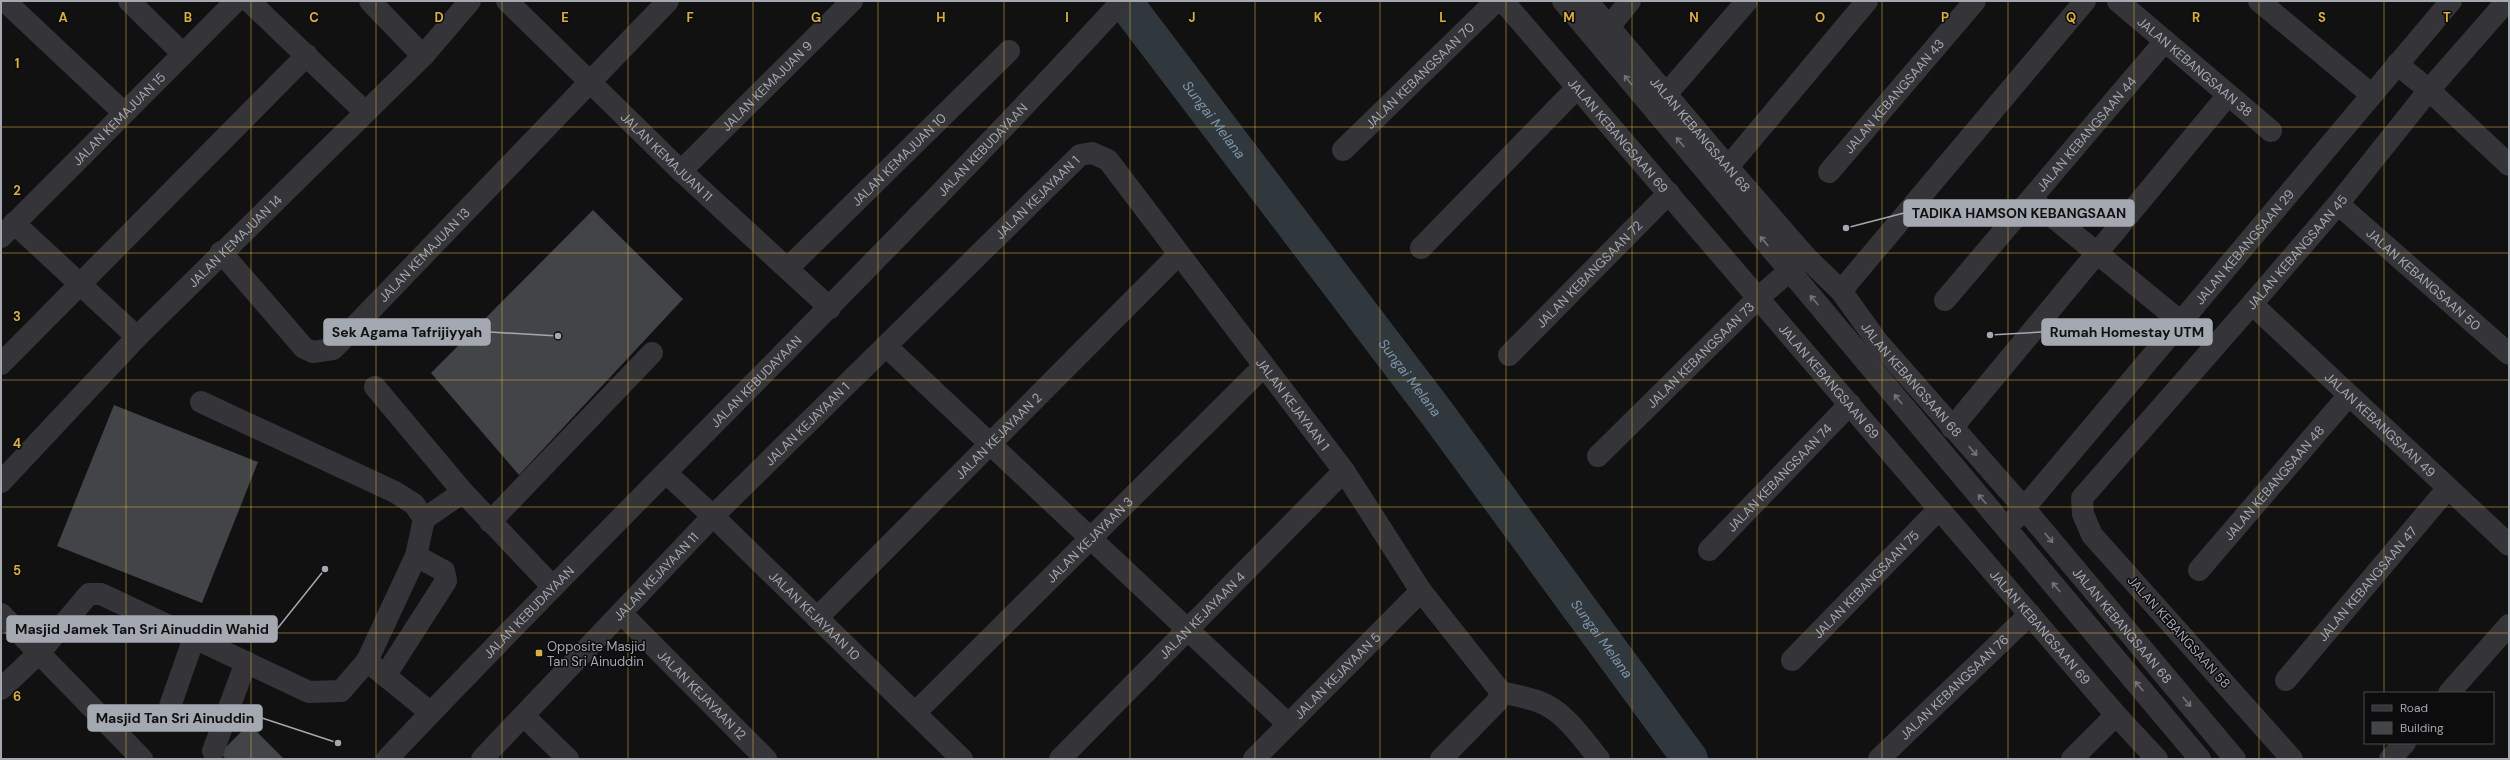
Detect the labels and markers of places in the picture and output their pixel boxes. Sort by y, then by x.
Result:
callout: TADIKA HAMSON KEBANGSAAN [1904,200,2134,226]
callout: Sek Agama Tafrijiyyah [324,319,490,345]
callout: Rumah Homestay UTM [2042,319,2212,345]
callout: Masjid Jamek Tan Sri Ainuddin Wahid [7,616,277,642]
place label: Opposite Masjid Tan Sri Ainuddin [547,638,645,670]
marker: Opposite Masjid Tan Sri Ainuddin [534,648,544,658]
callout: Masjid Tan Sri Ainuddin [88,705,262,731]

